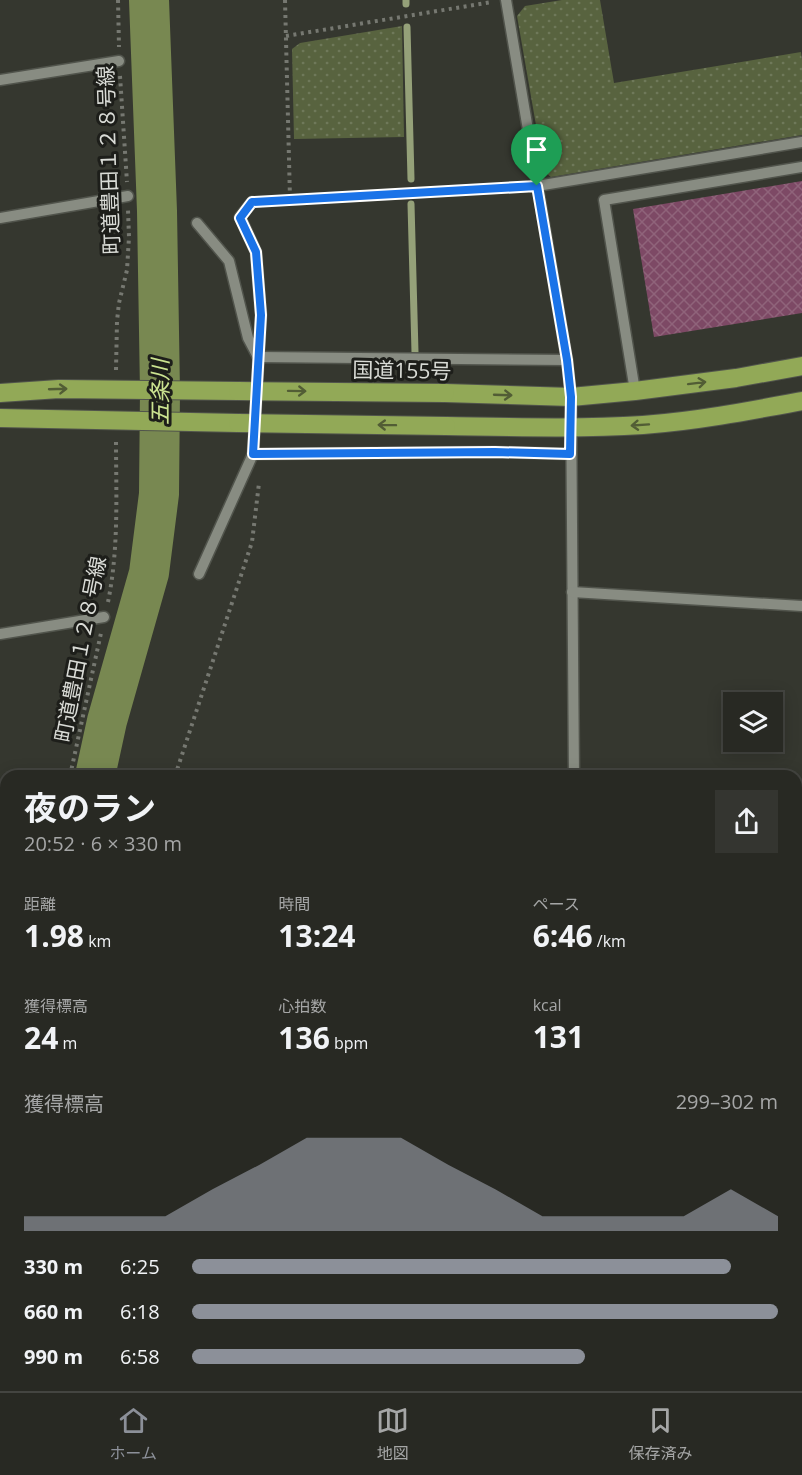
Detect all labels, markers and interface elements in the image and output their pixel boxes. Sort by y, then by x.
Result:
street label: 町道豊田１２８号線 [91,65,125,255]
pin [511,124,562,186]
icon: arrive [520,133,553,166]
street label: 国道155号 [352,355,452,385]
water label: 五条川 [144,357,174,425]
one-way arrow [687,377,707,388]
one-way arrow [48,383,68,395]
one-way arrow [286,386,306,397]
one-way arrow [493,389,513,401]
one-way arrow [631,419,651,430]
one-way arrow [378,420,398,431]
street label: 町道豊田１２８号線 [48,554,112,744]
map controls [723,692,783,752]
button: layers [723,692,783,752]
text: 夜のラン [24,785,156,830]
button: share [715,790,778,853]
text: 20:52 · 6 × 330 m [24,830,182,857]
text: 距離 [24,893,56,915]
text: 時間 [278,893,310,915]
text: ペース [533,893,580,915]
text: 1.98 [24,915,84,956]
text: 13:24 [278,915,356,956]
text: 6:46 [533,915,593,956]
text: km [84,930,111,952]
text: /km [593,930,626,952]
text: kcal [533,994,562,1016]
text: 獲得標高 [24,995,88,1017]
text: 心拍数 [278,995,326,1017]
text: 131 [533,1016,584,1057]
text: 24 [24,1017,58,1058]
text: 136 [278,1017,330,1058]
text: m [58,1032,77,1054]
text: bpm [330,1032,368,1054]
text: 299–302 m [676,1088,778,1115]
text: 獲得標高 [24,1090,104,1117]
text: 330 m [24,1253,83,1280]
text: 6:25 [120,1253,160,1280]
text: 660 m [24,1298,83,1325]
text: 6:18 [120,1298,160,1325]
text: 990 m [24,1343,83,1370]
text: 6:58 [120,1343,160,1370]
tab: ホーム [110,1404,157,1464]
tab: 地図 [376,1404,409,1464]
tab: 保存済み [628,1404,692,1464]

